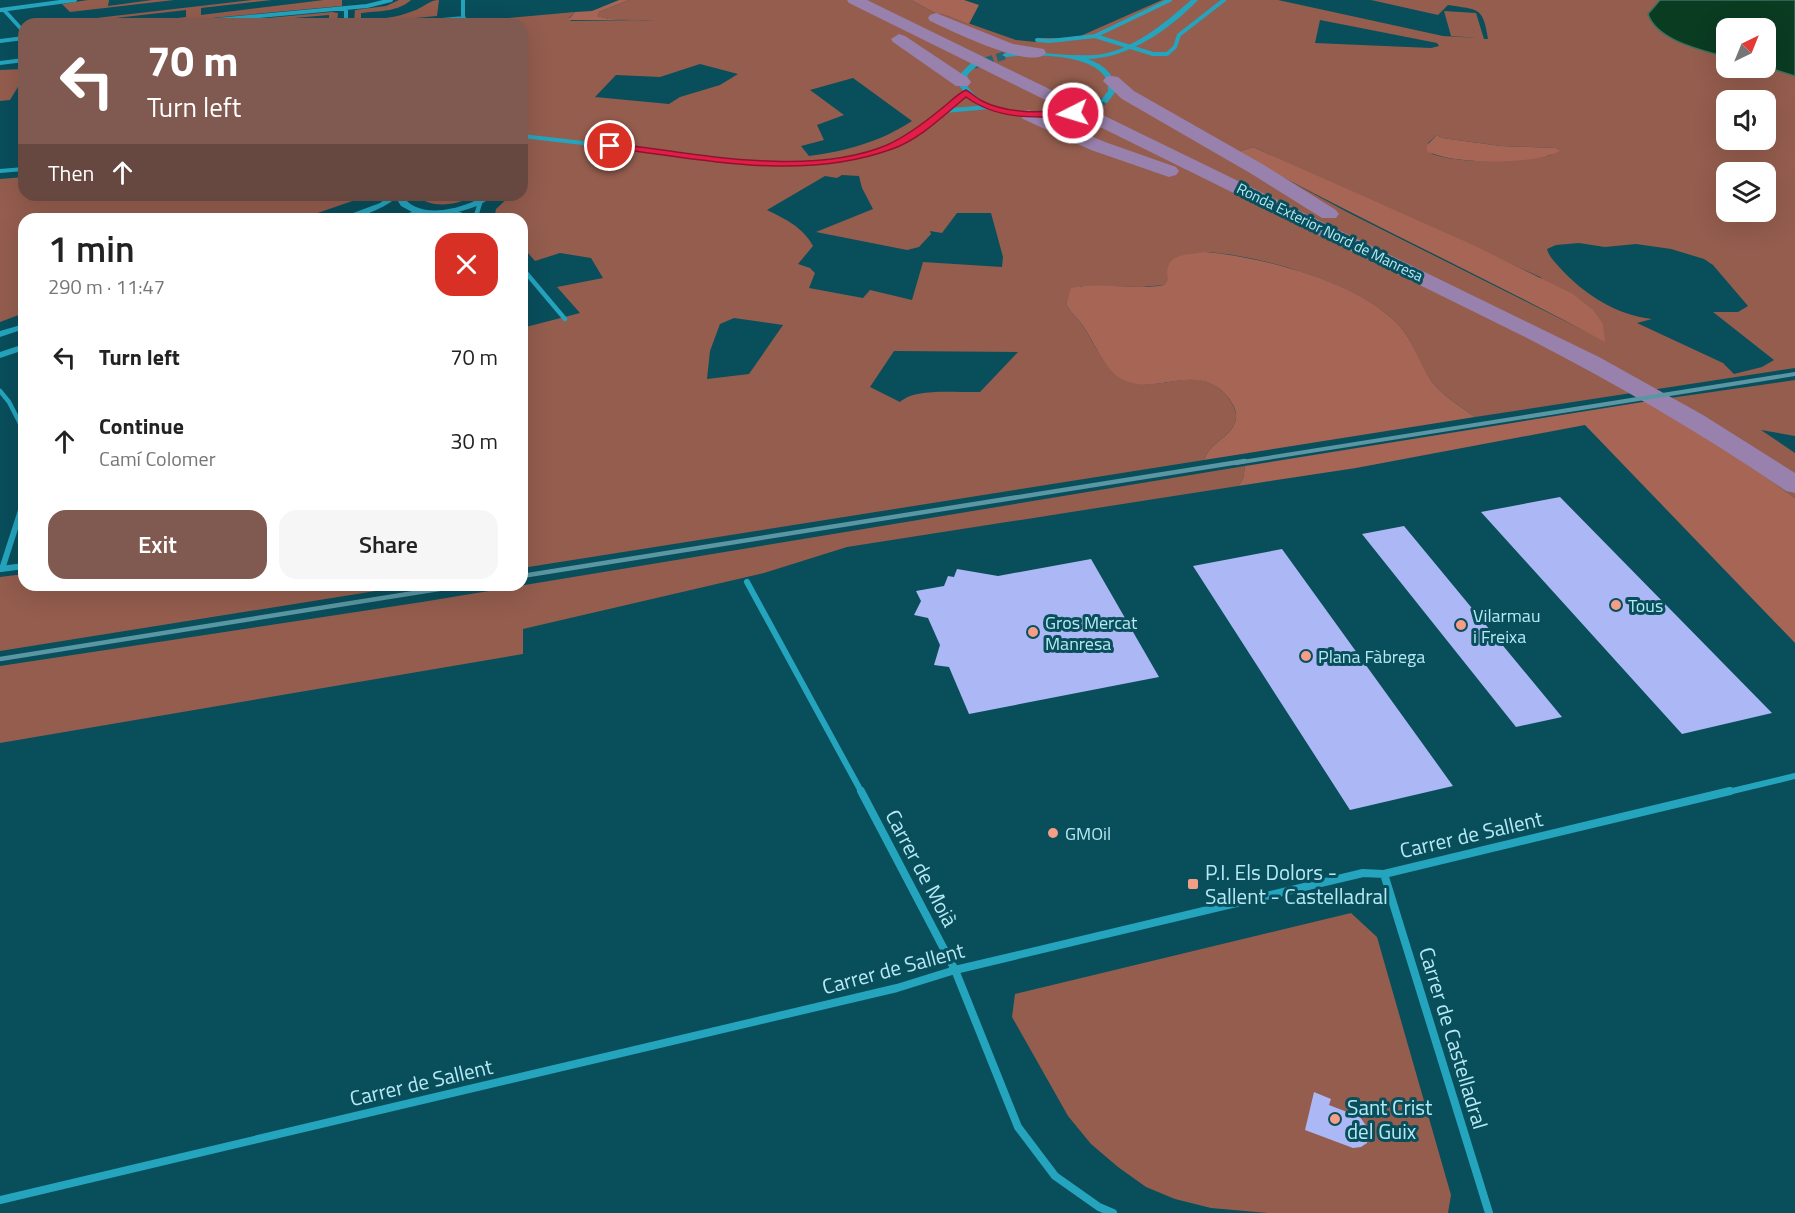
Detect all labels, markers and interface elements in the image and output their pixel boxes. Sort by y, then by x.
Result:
north arrow [1716,18,1776,78]
map controls [1716,18,1776,222]
text: 70 m [147,28,239,92]
icon: left [48,42,126,120]
position arrow [1041,81,1105,145]
text: Turn left [147,86,241,127]
button: sound [1716,90,1776,150]
pin [584,120,635,171]
icon: arrive [593,129,626,162]
text: Then [48,156,94,190]
icon: ahead [106,156,139,189]
button: layers [1716,162,1776,222]
street label: Ronda Exterior Nord de Manresa [1233,177,1428,287]
text: 1 min [48,221,135,276]
button: close [435,233,498,296]
text: 290 m · 11:47 [48,271,165,302]
text: Turn left [99,340,180,374]
text: 70 m [450,340,498,374]
icon: left [48,341,81,374]
text: Continue [99,409,184,443]
text: 30 m [450,424,498,458]
icon: ahead [48,425,81,458]
text: Camí Colomer [99,443,216,474]
button: Exit [48,510,267,579]
button: Share [279,510,498,579]
place label: Tous [1628,592,1663,619]
marker: Tous [1609,598,1623,612]
place label: Vilarmau i Freixa [1473,602,1540,650]
place label: Gros Mercat Manresa [1045,609,1138,657]
marker: Vilarmau i Freixa [1454,618,1468,632]
marker: Gros Mercat Manresa [1026,625,1040,639]
place label: Plana Fàbrega [1318,643,1425,670]
marker: Plana Fàbrega [1299,649,1313,663]
street label: Carrer de Sallent [1396,802,1546,866]
street label: Carrer de Moià [878,804,967,933]
place label: GMOil [1065,820,1111,847]
marker: GMOil [1046,826,1060,840]
place label: P.I. Els Dolors - Sallent - Castelladral [1205,856,1388,912]
marker: P.I. Els Dolors - Sallent - Castelladral [1186,877,1200,891]
street label: Carrer de Sallent [818,934,968,1002]
street label: Carrer de Castelladral [1411,943,1497,1133]
street label: Carrer de Sallent [346,1050,496,1114]
place label: Sant Crist del Guix [1347,1091,1433,1147]
marker: Sant Crist del Guix [1328,1112,1342,1126]

